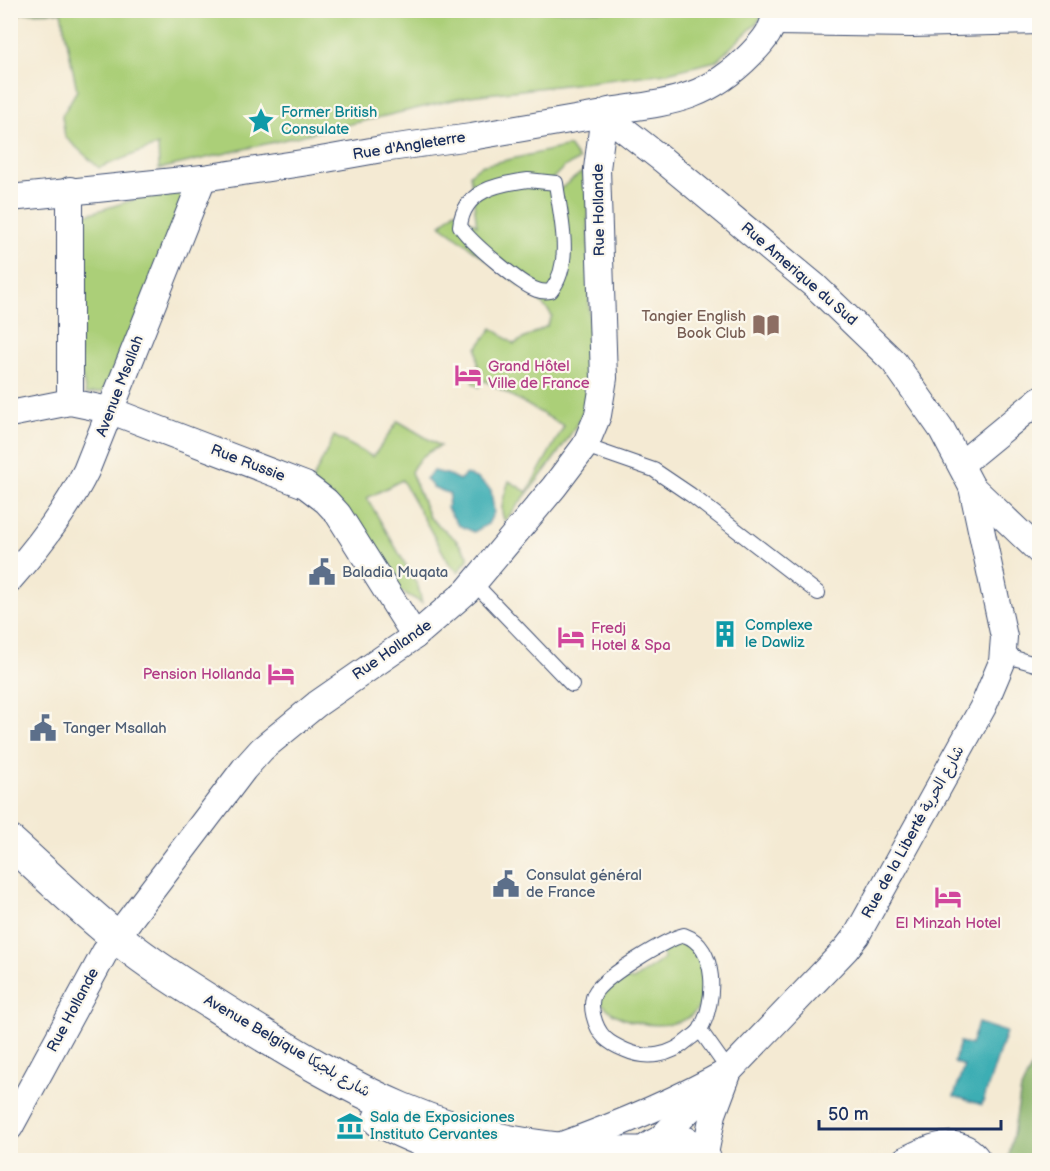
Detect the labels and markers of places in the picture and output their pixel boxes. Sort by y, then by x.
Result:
place label: Former British Consulate [281,103,377,139]
place icon: Former British Consulate [246,106,276,136]
place label: Tangier English Book Club [642,307,747,343]
library icon: Tangier English Book Club [751,310,781,340]
place label: Grand Hôtel Ville de France [488,357,590,393]
hotel icon: Grand Hôtel Ville de France [453,360,483,390]
public building icon: Baladia Muqata [307,557,337,587]
place label: Baladia Muqata [342,563,448,582]
place label: Complexe le Dawliz [745,616,813,652]
place label: Fredj Hotel & Spa [591,619,671,655]
building icon: Complexe le Dawliz [710,619,740,649]
hotel icon: Fredj Hotel & Spa [556,622,586,652]
hotel icon: Pension Hollanda [266,659,296,689]
place label: Pension Hollanda [143,665,261,684]
public building icon: Tanger Msallah [28,713,58,743]
place label: Tanger Msallah [63,719,167,738]
place label: Consulat général de France [526,866,642,902]
public building icon: Consulat général de France [491,869,521,899]
hotel icon: El Minzah Hotel [933,882,963,912]
place label: El Minzah Hotel [895,914,1001,933]
place label: Sala de Exposiciones Instituto Cervantes [370,1108,515,1144]
museum icon: Sala de Exposiciones Instituto Cervantes [335,1111,365,1141]

